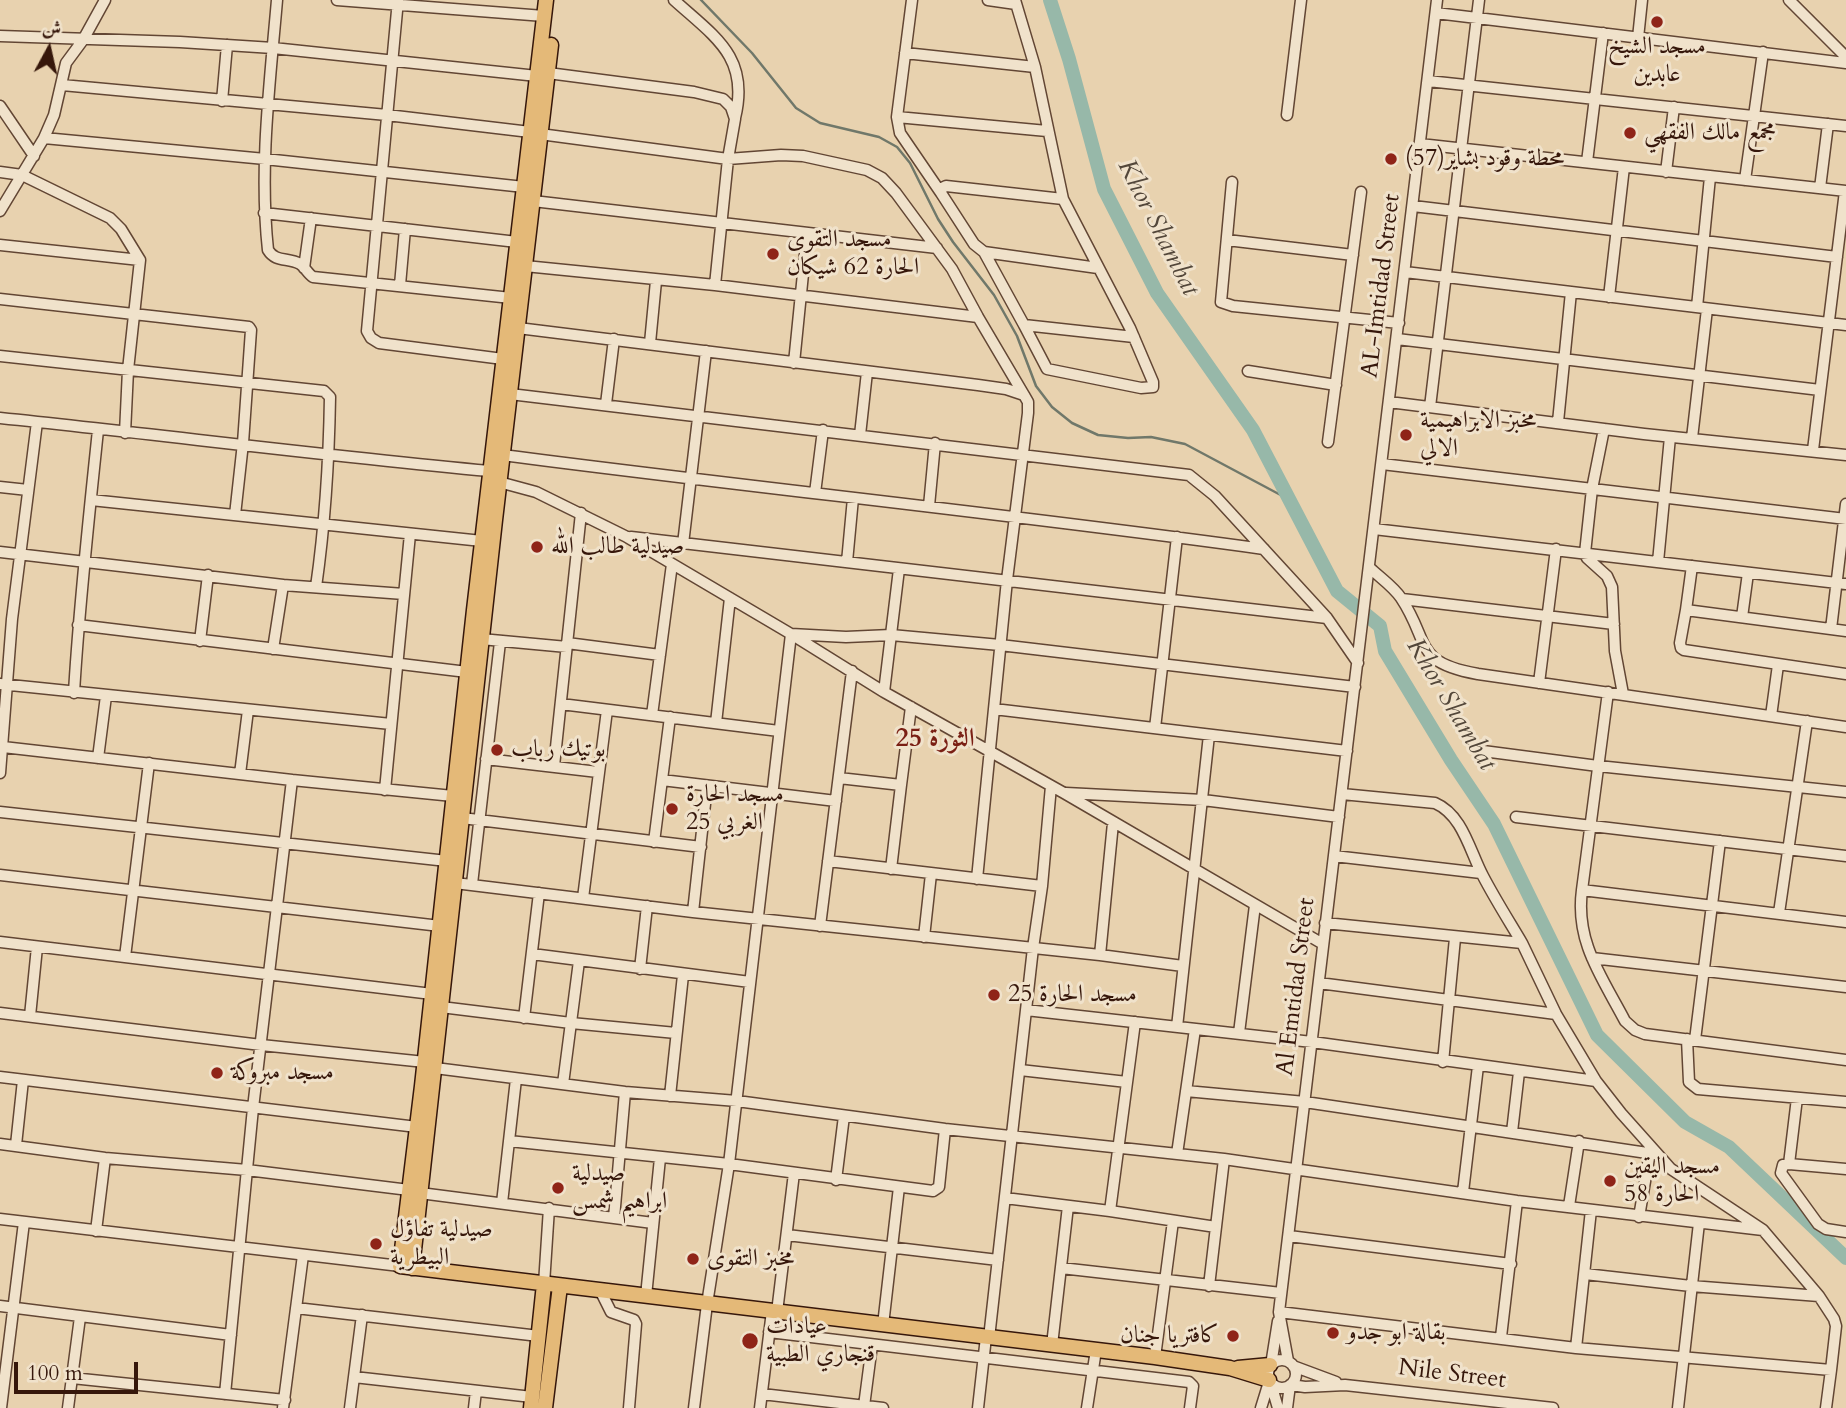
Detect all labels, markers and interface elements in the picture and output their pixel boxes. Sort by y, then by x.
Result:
north arrow [14,14,84,84]
text: ش [41,14,63,42]
marker: مسجد الشيخ عابدين [1649,14,1665,30]
place label: مسجد الشيخ عابدين [1608,33,1706,89]
place label: مجمع مالك الفقهي [1644,119,1776,147]
marker: مجمع مالك الفقهي [1622,125,1638,141]
place label: محطة وقود بشاير(57) [1405,145,1564,173]
marker: محطة وقود بشاير(57) [1383,151,1399,167]
water label: Khor Shambat [1109,155,1205,301]
street label: AL-Imtidad Street [1356,192,1408,380]
place label: مسجد التقوى الحارة 62 شيكان [787,226,919,282]
marker: مسجد التقوى الحارة 62 شيكان [765,246,781,262]
place label: مخبز الابراهيمية الالي [1420,407,1536,463]
marker: مخبز الابراهيمية الالي [1398,427,1414,443]
place label: صيدلية طالب الله [551,533,684,561]
marker: صيدلية طالب الله [529,539,545,555]
water label: Khor Shambat [1398,633,1502,777]
district label: الثورة 25 [895,724,975,756]
place label: بوتيك رباب [511,736,606,764]
marker: بوتيك رباب [489,742,505,758]
place label: مسجد الحارة 25 الغربي [686,781,784,837]
marker: مسجد الحارة 25 الغربي [664,801,680,817]
street label: Al Emtidad Street [1272,896,1322,1078]
place label: مسجد الحارة 25 [1008,981,1137,1009]
marker: مسجد الحارة 25 [986,987,1002,1003]
place label: مسجد مبروكة [231,1059,334,1087]
marker: مسجد مبروكة [209,1065,225,1081]
place label: مسجد اليقين الحارة 58 [1624,1153,1720,1209]
place label: صيدلية ابراهيم شمس [572,1160,667,1216]
marker: مسجد اليقين الحارة 58 [1602,1173,1618,1189]
marker: صيدلية ابراهيم شمس [550,1180,566,1196]
place label: صيدلية تفاؤل البيطرية [390,1216,493,1272]
marker: صيدلية تفاؤل البيطرية [368,1236,384,1252]
place label: مخبز التقوى [707,1245,794,1273]
marker: مخبز التقوى [685,1251,701,1267]
place label: عيادات قنجاري الطبية [766,1313,875,1369]
place label: بقالة ابو جدو [1347,1319,1446,1347]
place label: كافتريا جنان [1120,1322,1219,1350]
marker: بقالة ابو جدو [1325,1325,1341,1341]
marker: كافتريا جنان [1225,1328,1241,1344]
marker: عيادات قنجاري الطبية [740,1331,760,1351]
scale bar [18,1348,142,1392]
street label: Nile Street [1396,1354,1508,1396]
text: 100 m [27,1359,83,1388]

